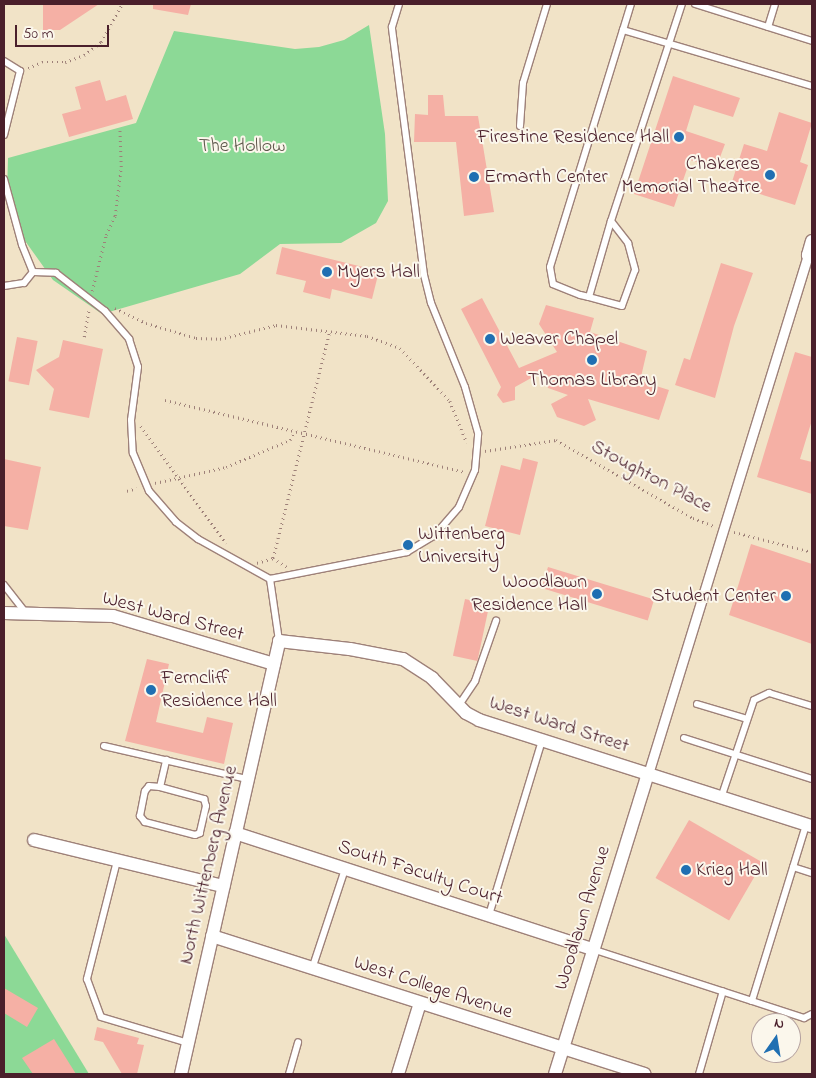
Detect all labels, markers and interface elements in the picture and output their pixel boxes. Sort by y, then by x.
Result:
scale bar [18,15,111,47]
text: 50 m [23,23,53,45]
place label: Firestine Residence Hall [477,125,669,149]
marker: Firestine Residence Hall [673,131,685,143]
park label: The Hollow [199,134,285,158]
place label: Chakeres Memorial Theatre [621,152,760,199]
place label: Ermarth Center [484,165,608,189]
marker: Chakeres Memorial Theatre [764,169,776,181]
marker: Ermarth Center [468,171,480,183]
place label: Myers Hall [337,260,420,284]
marker: Myers Hall [321,266,333,278]
place label: Weaver Chapel [500,327,618,351]
marker: Weaver Chapel [484,333,496,345]
marker: Thomas Library [586,354,598,366]
place label: Thomas Library [528,368,656,392]
street label: Stoughton Place [586,435,716,519]
place label: Wittenberg University [418,522,505,569]
marker: Wittenberg University [402,539,414,551]
place label: Woodlawn Residence Hall [471,570,587,617]
place label: Student Center [652,584,776,608]
street label: West Ward Street [100,587,246,647]
marker: Woodlawn Residence Hall [591,588,603,600]
marker: Student Center [780,590,792,602]
place label: Ferncliff Residence Hall [161,666,277,713]
marker: Ferncliff Residence Hall [145,684,157,696]
street label: West Ward Street [486,691,632,759]
street label: North Wittenberg Avenue [174,763,244,967]
street label: South Faculty Court [335,835,505,911]
street label: Woodlawn Avenue [550,843,616,993]
place label: Krieg Hall [696,858,768,882]
marker: Krieg Hall [680,864,692,876]
street label: West College Avenue [351,951,515,1025]
north arrow [751,1013,801,1063]
text: N [772,1013,786,1035]

